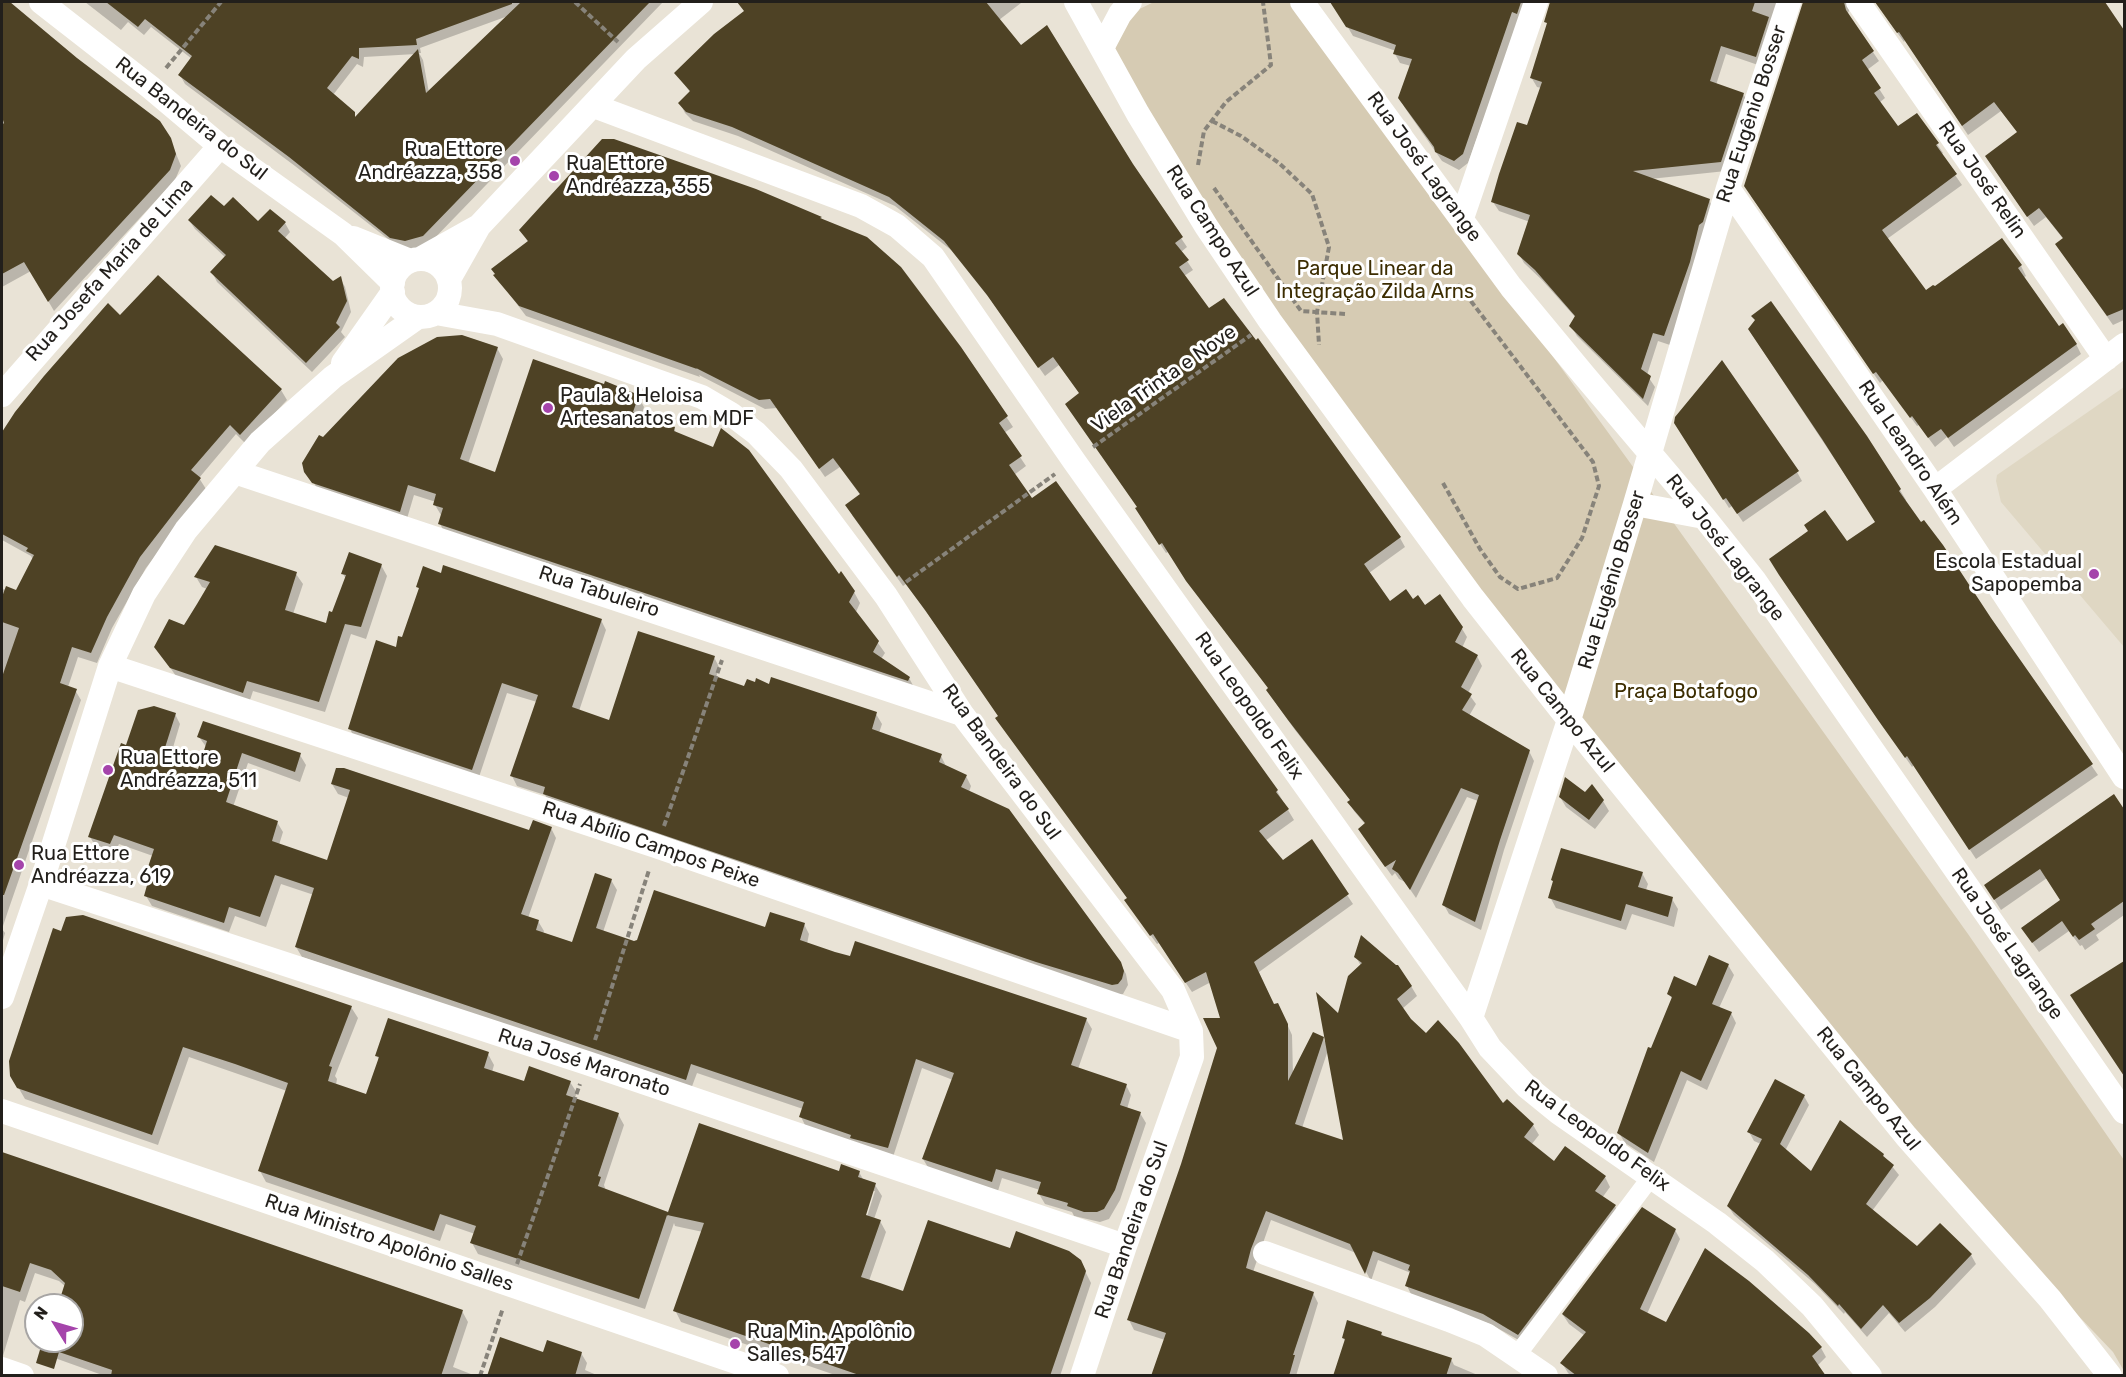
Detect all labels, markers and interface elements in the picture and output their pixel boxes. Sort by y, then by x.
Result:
street label: Rua Eugênio Bosser [1712,22,1792,206]
street label: Rua Bandeira do Sul [110,52,272,186]
street label: Rua José Lagrange [1362,87,1486,247]
street label: Rua José Relin [1933,117,2031,243]
place label: Rua Ettore Andréazza, 358 [358,138,503,185]
place label: Rua Ettore Andréazza, 355 [566,152,710,199]
marker: Rua Ettore Andréazza, 358 [508,154,522,168]
street label: Rua Campo Azul [1161,161,1263,301]
marker: Rua Ettore Andréazza, 355 [547,169,561,183]
street label: Rua Josefa Maria de Lima [21,173,199,367]
park label: Parque Linear da Integração Zilda Arns [1276,257,1474,304]
street label: Viela Trinta e Nove [1087,320,1241,438]
street label: Rua Leandro Além [1853,376,1967,530]
place label: Paula & Heloisa Artesanatos em MDF [560,384,754,431]
marker: Paula & Heloisa Artesanatos em MDF [541,401,555,415]
street label: Rua José Lagrange [1660,470,1790,626]
street label: Rua Eugênio Bosser [1573,488,1651,672]
place label: Escola Estadual Sapopemba [1935,550,2082,597]
street label: Rua Tabuleiro [536,561,662,623]
marker: Escola Estadual Sapopemba [2087,567,2101,581]
street label: Rua Leopoldo Felix [1189,628,1309,784]
street label: Rua Campo Azul [1505,644,1619,778]
street label: Rua Bandeira do Sul [936,679,1066,845]
park label: Praça Botafogo [1614,680,1758,704]
place label: Rua Ettore Andréazza, 511 [120,746,257,793]
marker: Rua Ettore Andréazza, 511 [101,763,115,777]
street label: Rua Abílio Campos Peixe [539,796,763,894]
place label: Rua Ettore Andréazza, 619 [31,842,171,889]
marker: Rua Ettore Andréazza, 619 [12,858,26,872]
street label: Rua José Lagrange [1946,864,2068,1024]
street label: Rua Campo Azul [1811,1022,1925,1156]
street label: Rua José Maronato [495,1024,673,1102]
street label: Rua Leopoldo Felix [1519,1075,1675,1197]
street label: Rua Bandeira do Sul [1090,1138,1174,1322]
street label: Rua Ministro Apolônio Salles [261,1189,517,1297]
north arrow [24,1293,84,1353]
text: N [30,1303,52,1323]
place label: Rua Min. Apolônio Salles, 547 [747,1320,912,1367]
marker: Rua Min. Apolônio Salles, 547 [728,1337,742,1351]

